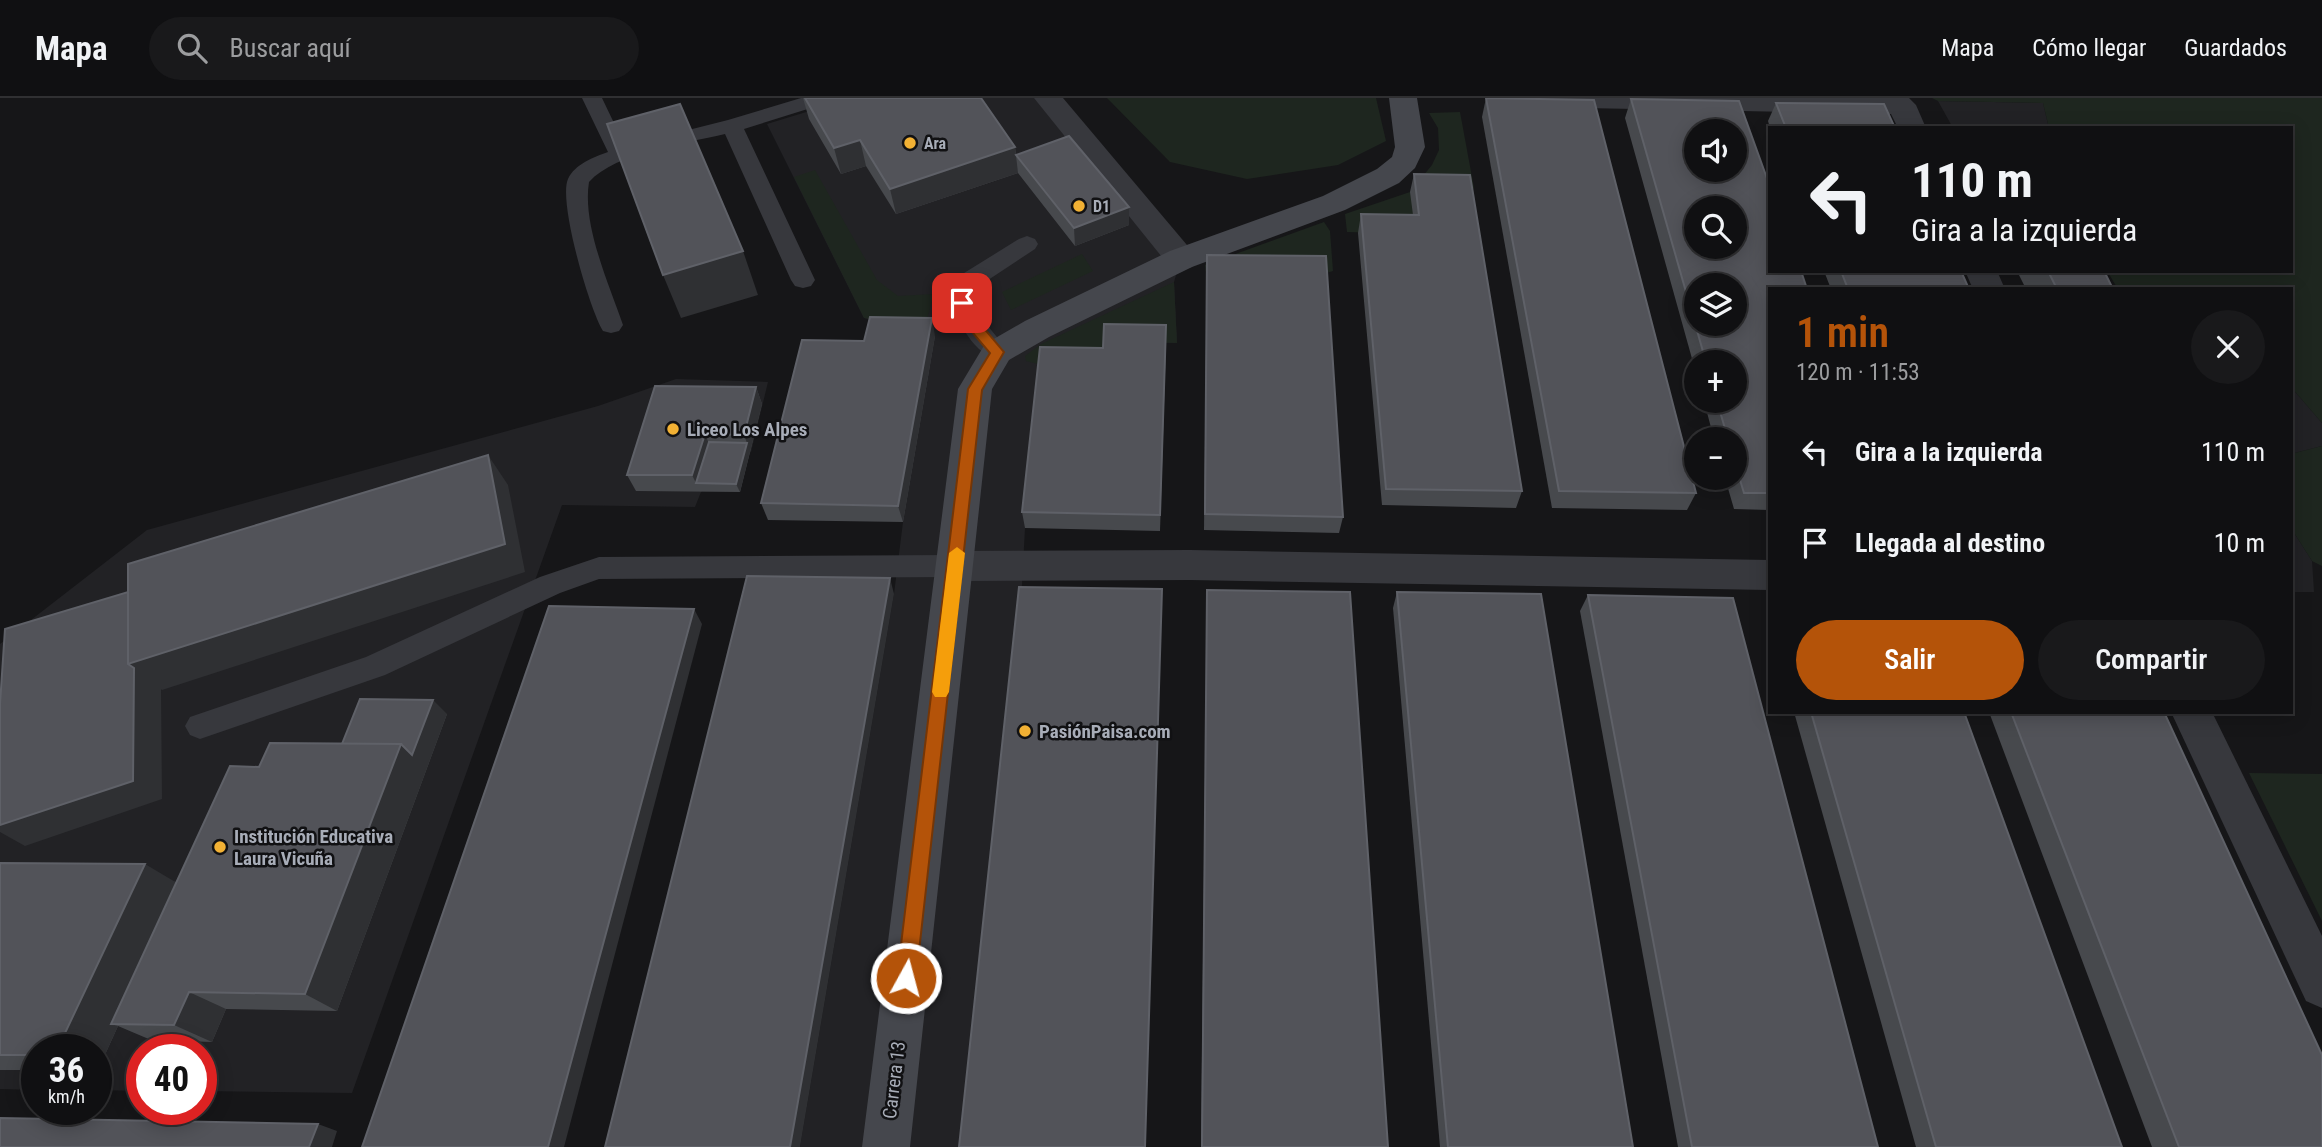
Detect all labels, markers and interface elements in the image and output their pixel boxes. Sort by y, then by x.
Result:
search box [149,17,639,80]
text: Mapa [35,29,107,68]
icon: search [173,29,211,67]
text: Buscar aquí [229,33,351,63]
text: Mapa [1941,34,1994,62]
text: Cómo llegar [2032,34,2146,62]
text: Guardados [2184,34,2287,62]
map controls [1684,119,1747,490]
button: sound [1684,119,1747,182]
place label: Ara [924,134,947,153]
marker: Ara [902,135,918,151]
text: 110 m [1911,152,2033,209]
icon: left [1796,154,1887,245]
button: search [1684,196,1747,259]
place label: D1 [1093,197,1110,216]
marker: D1 [1071,198,1087,214]
text: Gira a la izquierda [1911,211,2137,249]
pin [932,273,992,333]
button: layers [1684,273,1747,336]
icon: arrive [943,284,981,322]
text: 1 min [1796,308,1889,357]
button: close [2191,310,2265,384]
button: + [1684,350,1747,413]
text: 120 m · 11:53 [1796,359,1920,386]
place label: Liceo Los Alpes [687,418,807,441]
marker: Liceo Los Alpes [665,421,681,437]
button: − [1684,427,1747,490]
icon: left [1796,433,1834,471]
text: Gira a la izquierda [1855,437,2043,467]
text: 110 m [2201,437,2265,467]
icon: arrive [1796,524,1834,562]
text: Llegada al destino [1855,528,2045,558]
text: 10 m [2214,528,2265,558]
button: Salir [1796,620,2024,700]
button: Compartir [2038,620,2265,700]
place label: PasiónPaisa.com [1039,720,1171,743]
marker: PasiónPaisa.com [1017,723,1033,739]
place label: Institución Educativa Laura Vicuña [234,825,393,870]
marker: Institución Educativa Laura Vicuña [212,839,228,855]
position arrow [869,941,943,1015]
speed limit sign: 40 [126,1034,217,1125]
street label: Carrera 13 [878,1040,910,1120]
text: 36 [49,1050,84,1091]
text: km/h [48,1086,85,1107]

